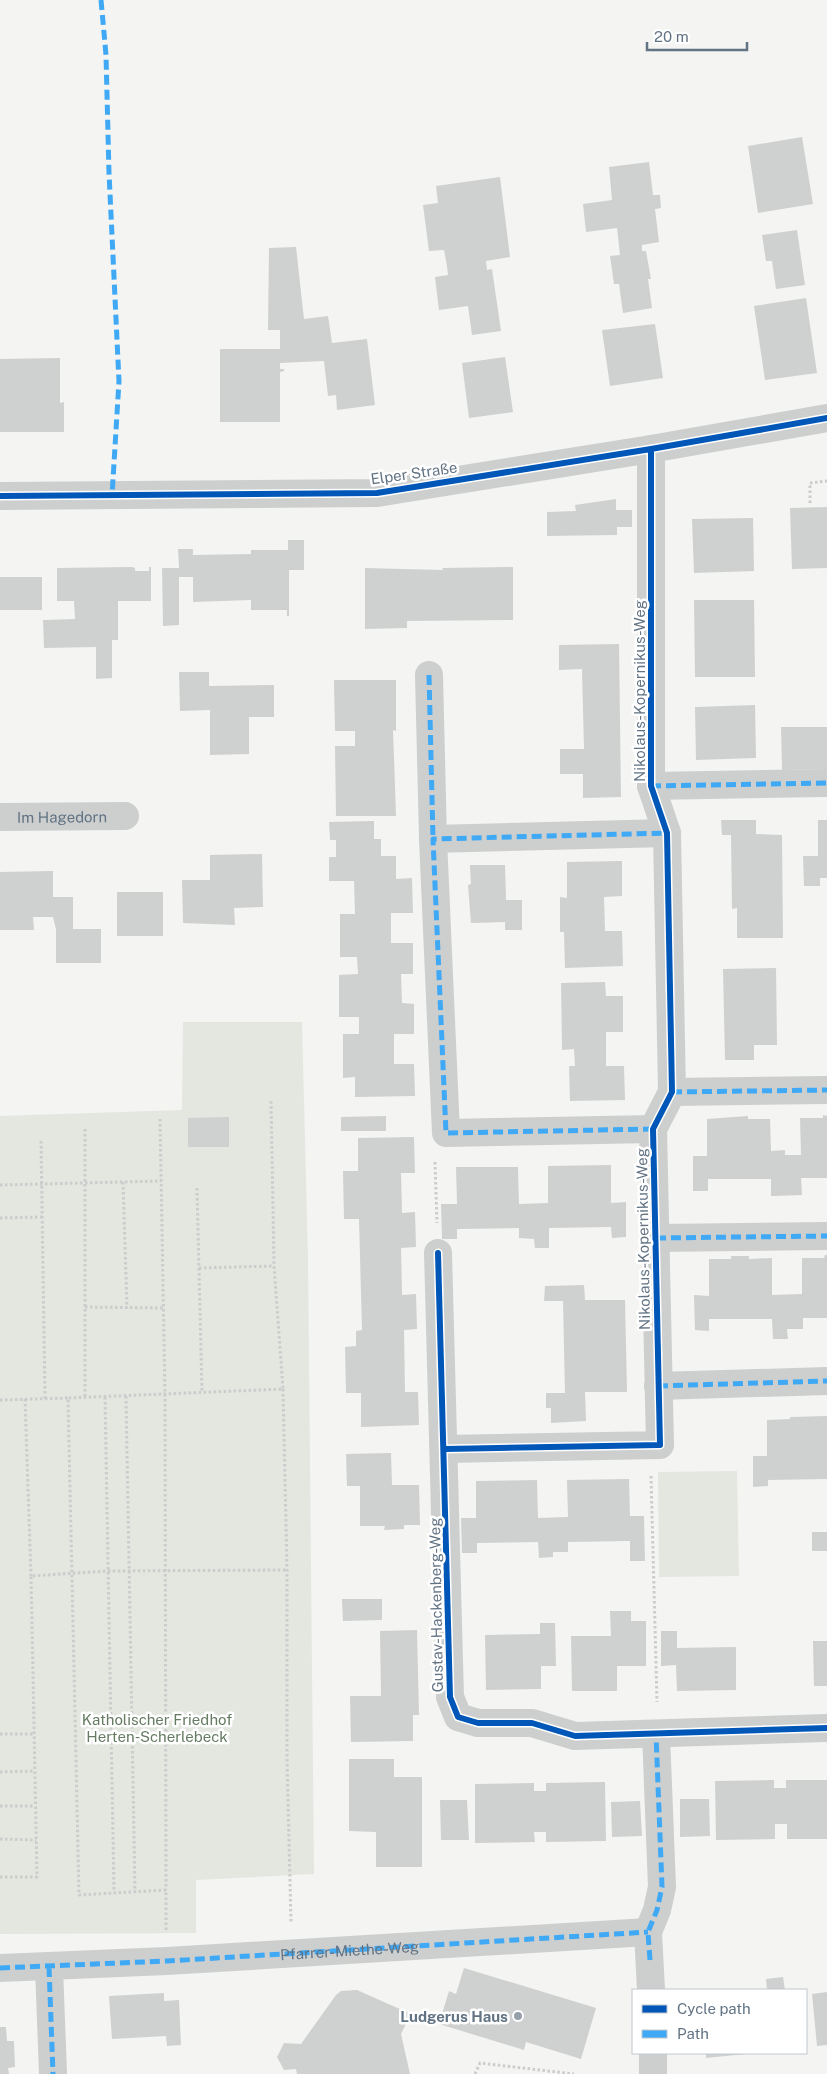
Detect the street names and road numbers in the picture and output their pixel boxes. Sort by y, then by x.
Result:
street label: Elper Straße [370,459,458,487]
street label: Nikolaus-Kopernikus-Weg [631,600,648,782]
street label: Im Hagedorn [17,808,107,825]
street label: Nikolaus-Kopernikus-Weg [633,1148,653,1330]
street label: Gustav-Hackenberg-Weg [426,1517,446,1693]
street label: Pfarrer-Miethe-Weg [280,1937,419,1963]

